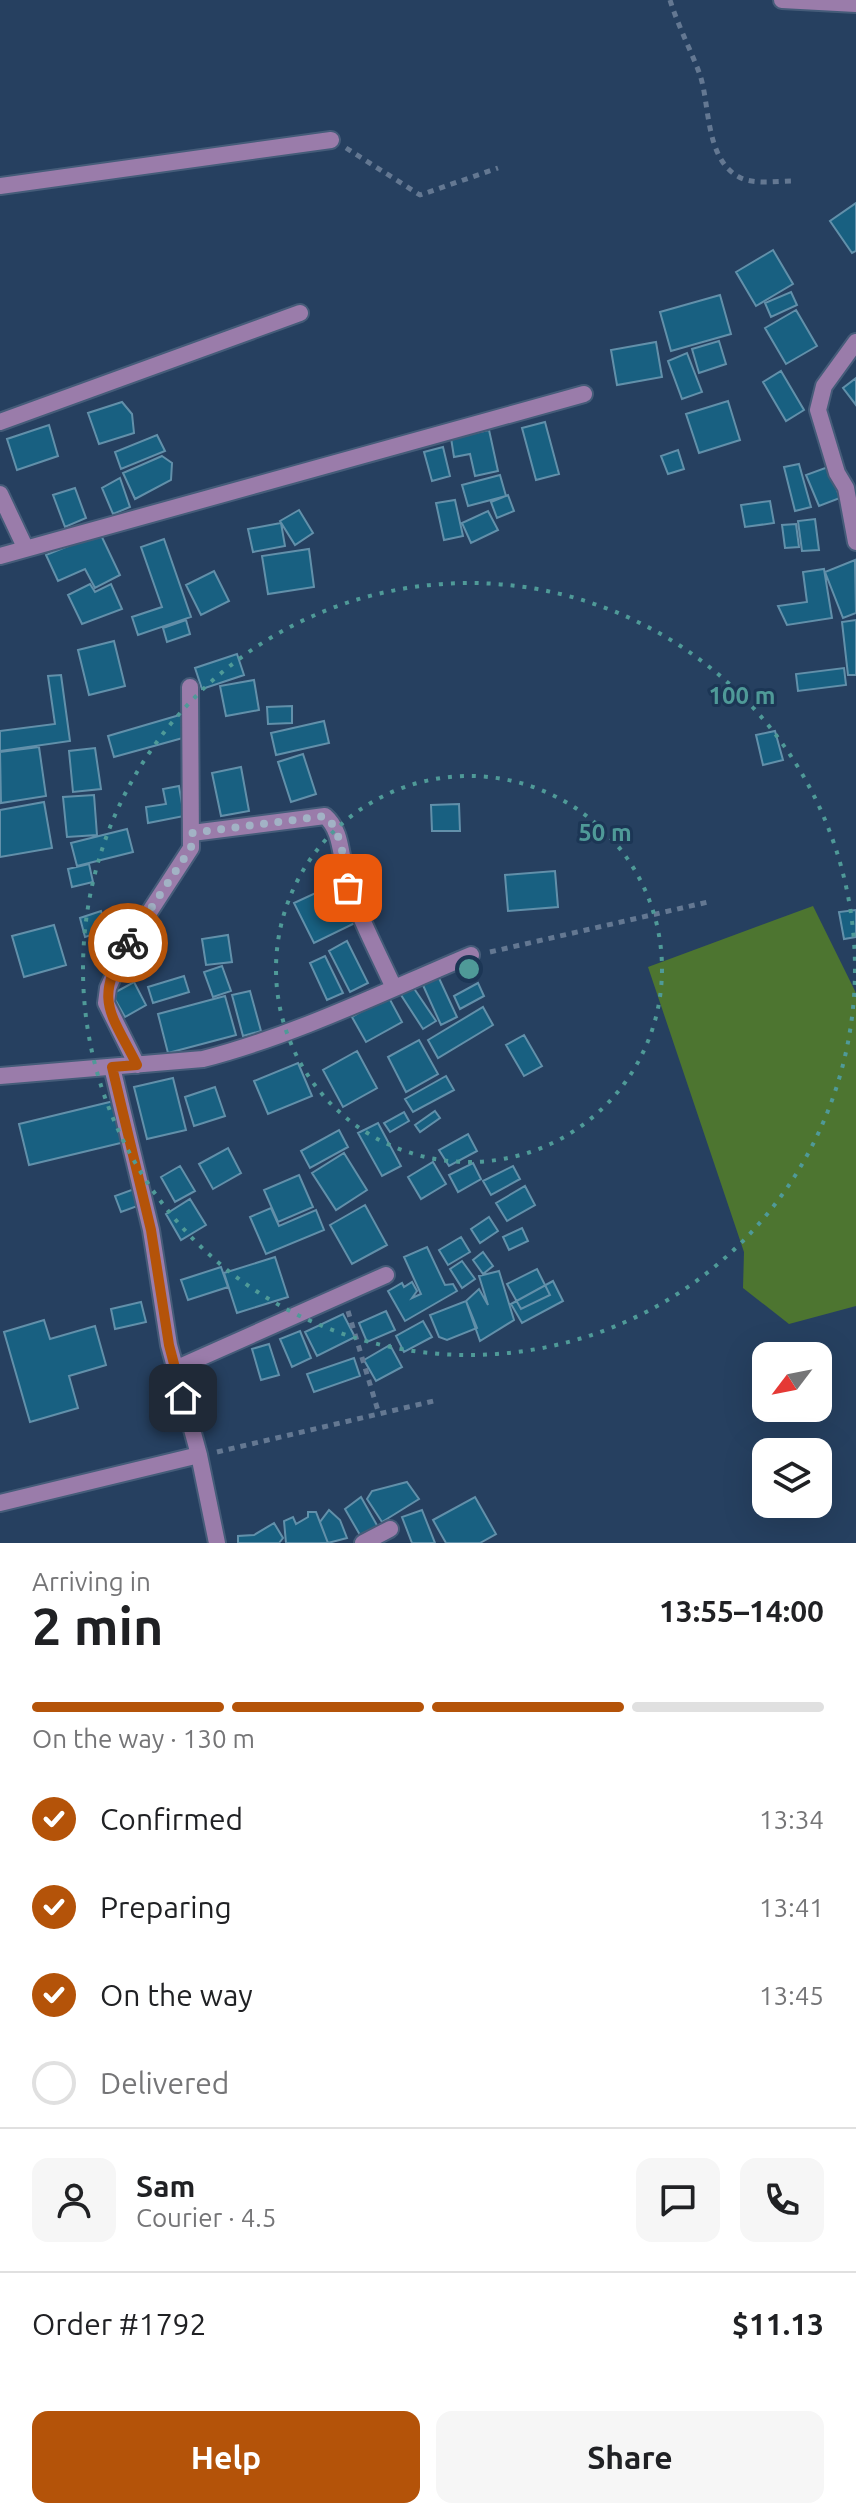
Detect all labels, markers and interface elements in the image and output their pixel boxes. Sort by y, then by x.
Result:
text: 100 m [709,682,775,709]
text: 50 m [578,819,632,846]
pin [314,854,382,922]
icon: bag [326,866,370,910]
courier [88,903,168,983]
icon: bike [106,921,150,965]
centre of rings [455,955,483,983]
north arrow [752,1342,832,1422]
map controls [752,1342,832,1518]
pin [149,1364,217,1432]
icon: home [161,1376,205,1420]
button: layers [752,1438,832,1518]
text: Arriving in [32,1567,151,1596]
text: 13:55–14:00 [659,1594,824,1628]
text: 2 min [32,1597,163,1655]
text: On the way · 130 m [32,1724,255,1753]
icon: check [32,1797,76,1841]
text: Confirmed [100,1802,243,1836]
text: 13:34 [759,1805,824,1834]
icon: check [32,1885,76,1929]
text: Preparing [100,1890,232,1924]
text: 13:41 [759,1893,824,1922]
icon: check [32,1973,76,2017]
text: On the way [100,1978,253,2012]
text: 13:45 [759,1981,824,2010]
text: Delivered [100,2066,229,2100]
button: person [32,2158,116,2242]
button: chat [636,2158,720,2242]
button: phone [740,2158,824,2242]
text: Sam [136,2169,195,2203]
text: Courier · 4.5 [136,2203,276,2232]
text: Order #1792 [32,2307,206,2341]
text: $11.13 [732,2307,824,2341]
button: Help [32,2411,420,2503]
button: Share [436,2411,824,2503]

